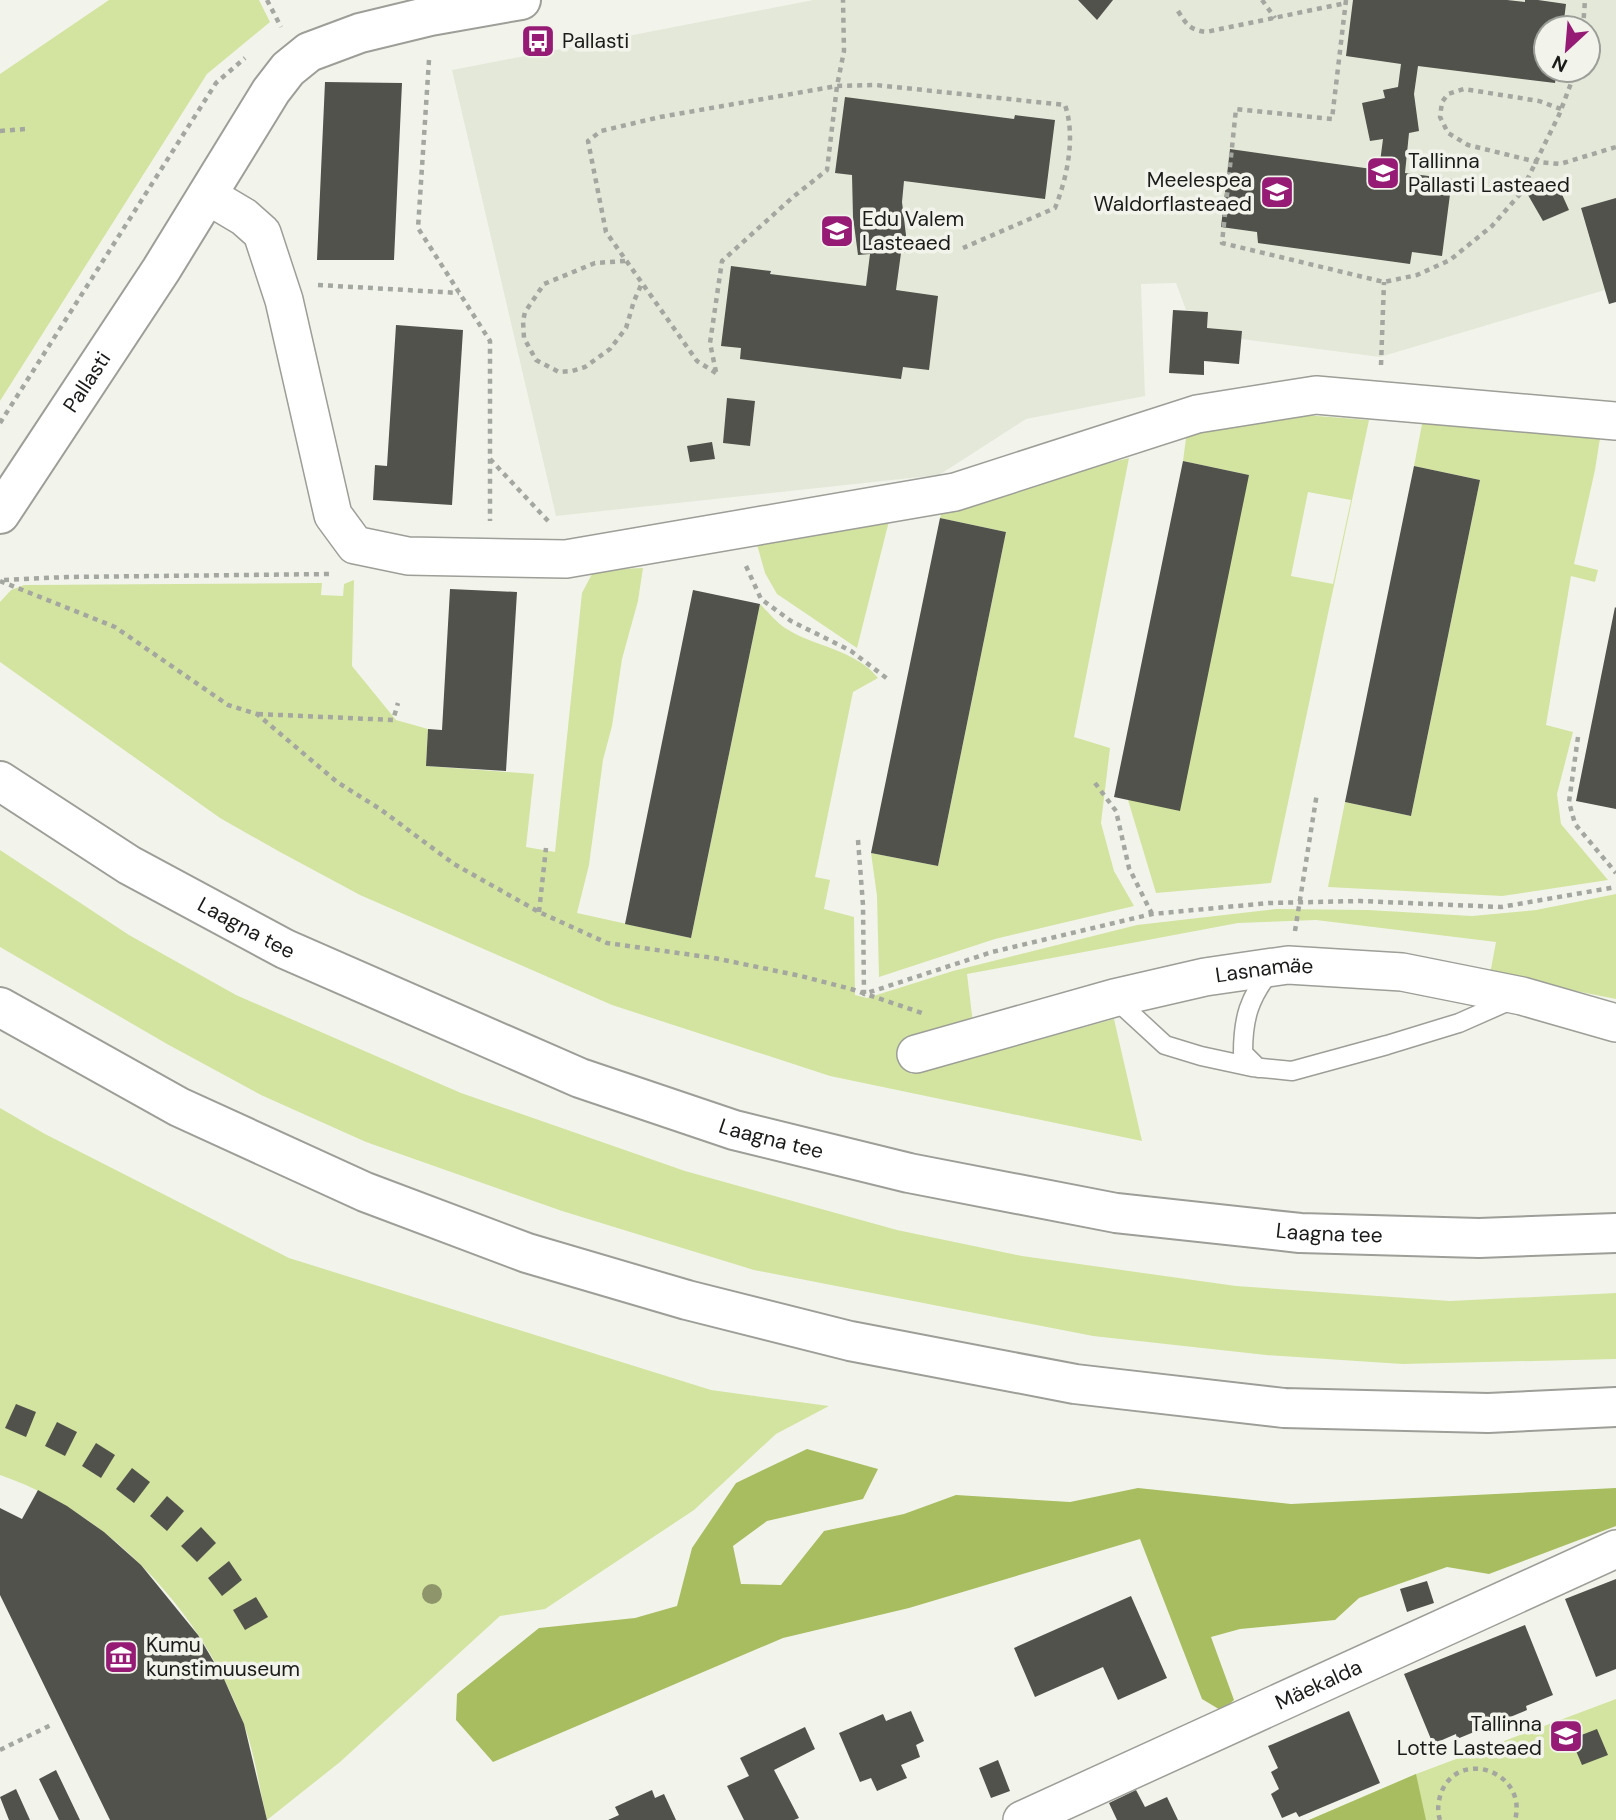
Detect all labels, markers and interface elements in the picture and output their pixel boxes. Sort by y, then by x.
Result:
north arrow [1532,14,1602,84]
bus stop icon: Pallasti [519,22,557,60]
place label: Pallasti [562,27,629,55]
text: N [1548,50,1571,78]
place label: Tallinna Pallasti Lasteaed [1408,147,1570,199]
school or university icon: Tallinna Pallasti Lasteaed [1364,154,1402,192]
place label: Meelespea Waldorflasteaed [1093,166,1252,218]
school or university icon: Meelespea Waldorflasteaed [1258,173,1296,211]
place label: Edu Valem Lasteaed [862,205,964,257]
school or university icon: Edu Valem Lasteaed [818,212,856,250]
street label: Pallasti [57,346,117,418]
street label: Laagna tee [193,890,299,966]
street label: Lasnamäe [1213,951,1314,989]
street label: Laagna tee [715,1112,826,1165]
street label: Laagna tee [1275,1216,1383,1249]
place label: Kumu kunstimuuseum [146,1631,300,1683]
museum icon: Kumu kunstimuuseum [102,1638,140,1676]
street label: Mäekalda [1271,1653,1366,1717]
place label: Tallinna Lotte Lasteaed [1397,1710,1542,1762]
school or university icon: Tallinna Lotte Lasteaed [1547,1717,1585,1755]

